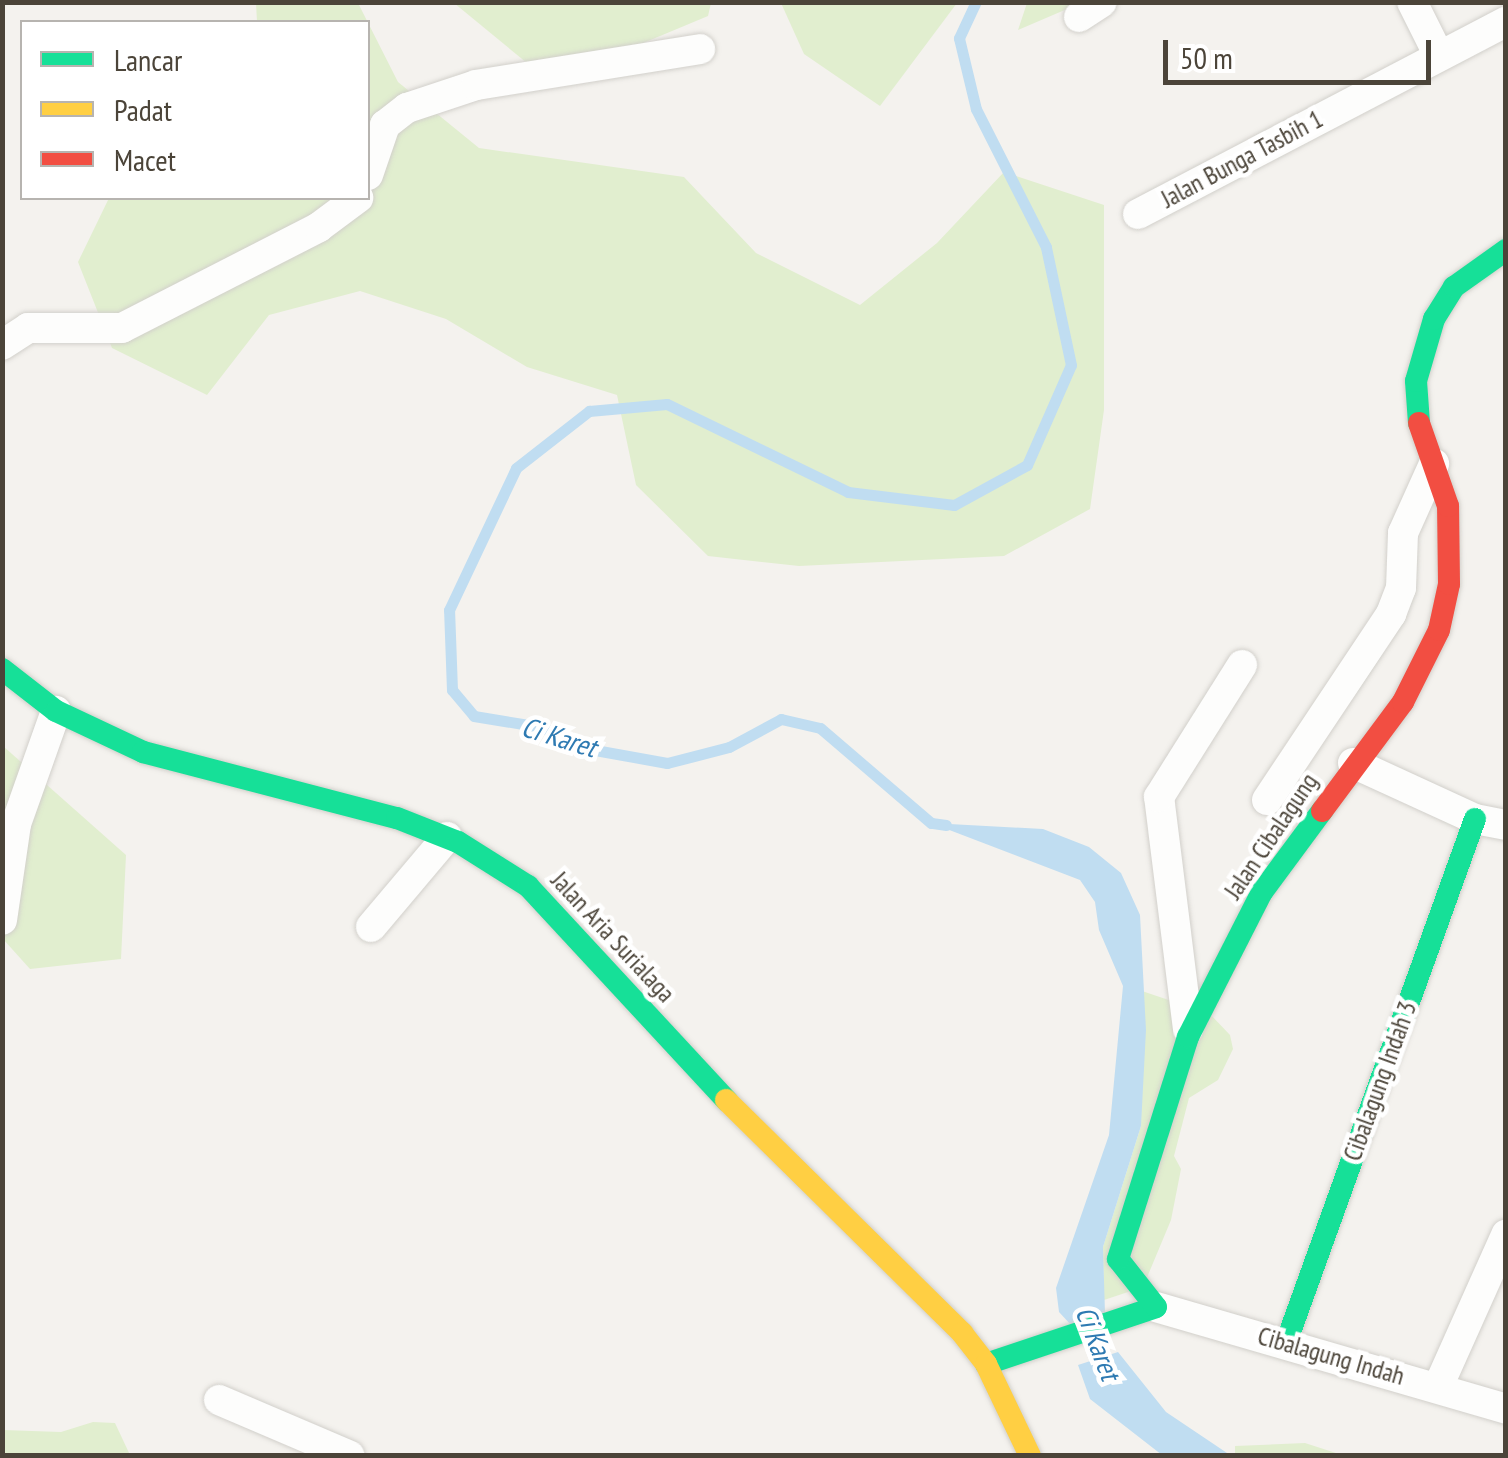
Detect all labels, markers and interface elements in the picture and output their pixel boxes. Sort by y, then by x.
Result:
legend [20,20,370,200]
scale bar [1168,20,1436,82]
text: 50 m [1180,38,1233,77]
text: Lancar [114,40,182,79]
text: Padat [114,90,172,129]
street label: Jalan Bunga Tasbih 1 [1156,104,1328,214]
text: Macet [114,140,176,179]
water label: Ci Karet [518,710,600,764]
street label: Jalan Cibalagung [1218,767,1324,905]
street label: Jalan Aria Surialaga [545,865,681,1009]
street label: Cibalagung Indah 3 [1337,997,1423,1165]
water label: Ci Karet [1069,1301,1127,1385]
street label: Cibalagung Indah [1254,1321,1408,1391]

